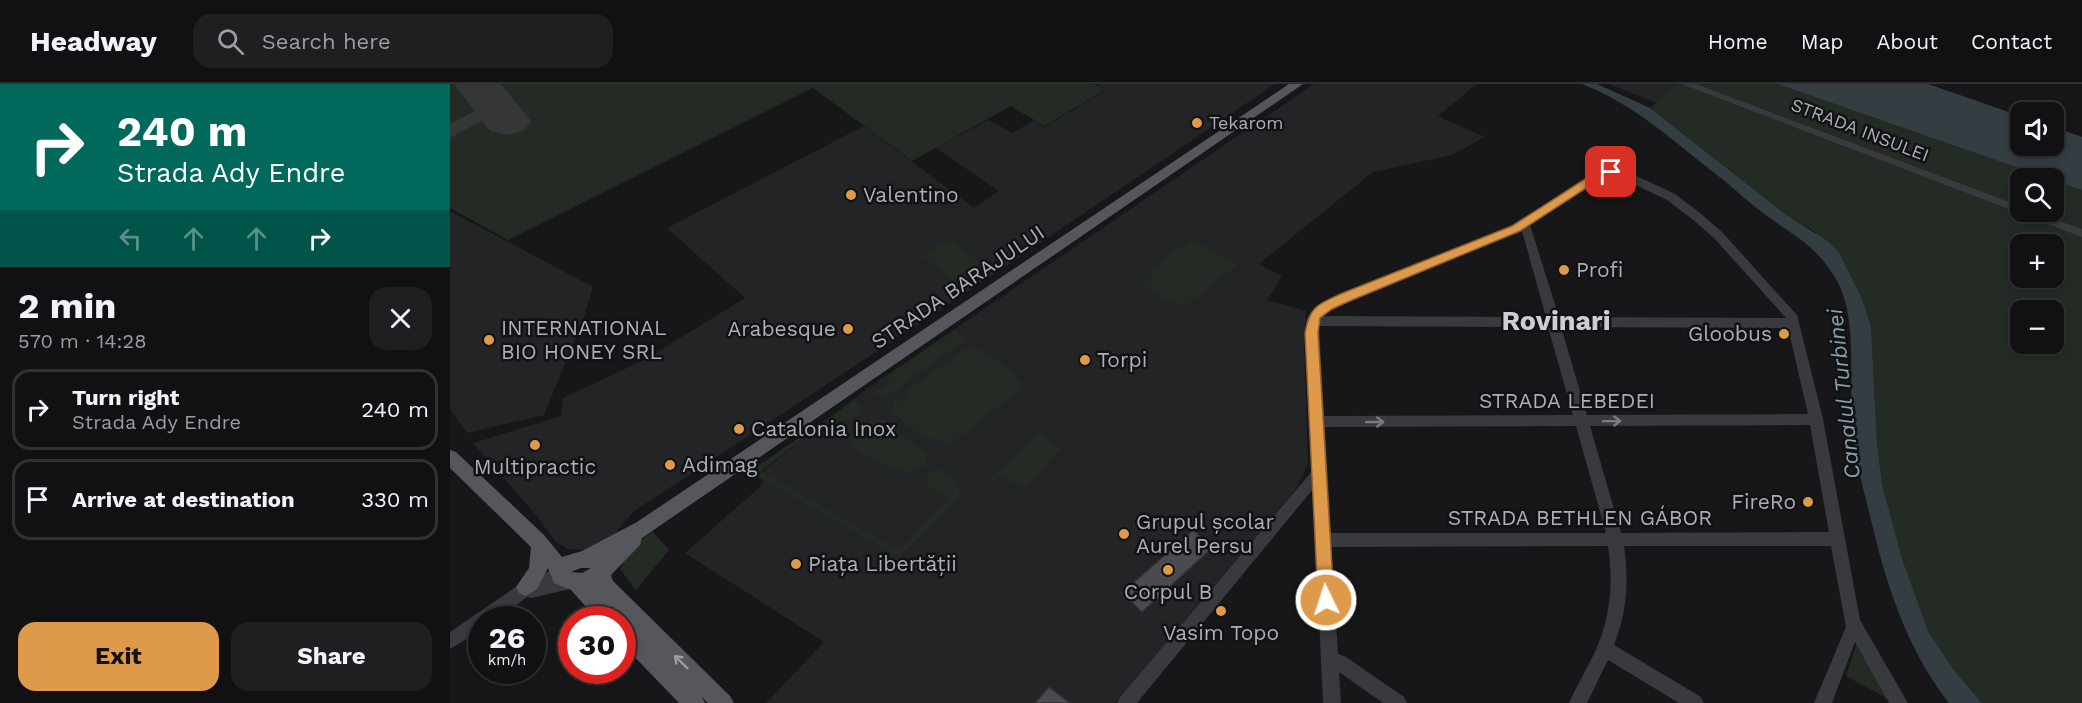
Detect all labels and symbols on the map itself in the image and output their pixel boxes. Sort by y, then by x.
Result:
street label: STRADA INSULEI [1788,94,1932,165]
place label: Tekarom [1209,112,1284,133]
marker: Tekarom [1190,116,1204,130]
pin [1585,146,1636,197]
place label: Valentino [863,182,959,207]
marker: Valentino [844,188,858,202]
street label: STRADA BARAJULUI [866,219,1049,354]
place label: Profi [1576,257,1623,282]
marker: Profi [1557,263,1571,277]
district label: Rovinari [1501,305,1611,337]
water label: Canalul Turbinei [1822,306,1865,480]
place label: INTERNATIONAL BIO HONEY SRL [501,315,667,364]
place label: Arabesque [727,316,836,341]
place label: Gloobus [1688,321,1772,346]
marker: Arabesque [841,322,855,336]
marker: Gloobus [1777,327,1791,341]
marker: INTERNATIONAL BIO HONEY SRL [482,333,496,347]
place label: Torpi [1097,347,1147,372]
marker: Torpi [1078,353,1092,367]
street label: STRADA LEBEDEI [1479,388,1655,413]
place label: Catalonia Inox [751,416,896,441]
one-way arrow [1365,416,1385,428]
one-way arrow [1602,416,1622,427]
marker: Catalonia Inox [732,422,746,436]
marker: Multipractic [528,438,542,452]
place label: Adimag [682,452,758,477]
place label: Multipractic [474,454,596,479]
marker: Adimag [663,458,677,472]
place label: FireRo [1731,489,1796,514]
marker: FireRo [1801,495,1815,509]
street label: STRADA BETHLEN GÁBOR [1448,505,1712,530]
place label: Grupul școlar Aurel Persu [1136,509,1274,558]
marker: Grupul școlar Aurel Persu [1117,527,1131,541]
place label: Piața Libertății [808,551,957,576]
marker: Piața Libertății [789,557,803,571]
marker: Corpul B [1161,563,1175,577]
position arrow [1294,568,1358,632]
place label: Corpul B [1124,579,1212,604]
marker: Vasim Topo [1214,604,1228,618]
speed limit sign: 30 [558,606,636,684]
place label: Vasim Topo [1163,620,1279,645]
one-way arrow [674,654,689,669]

